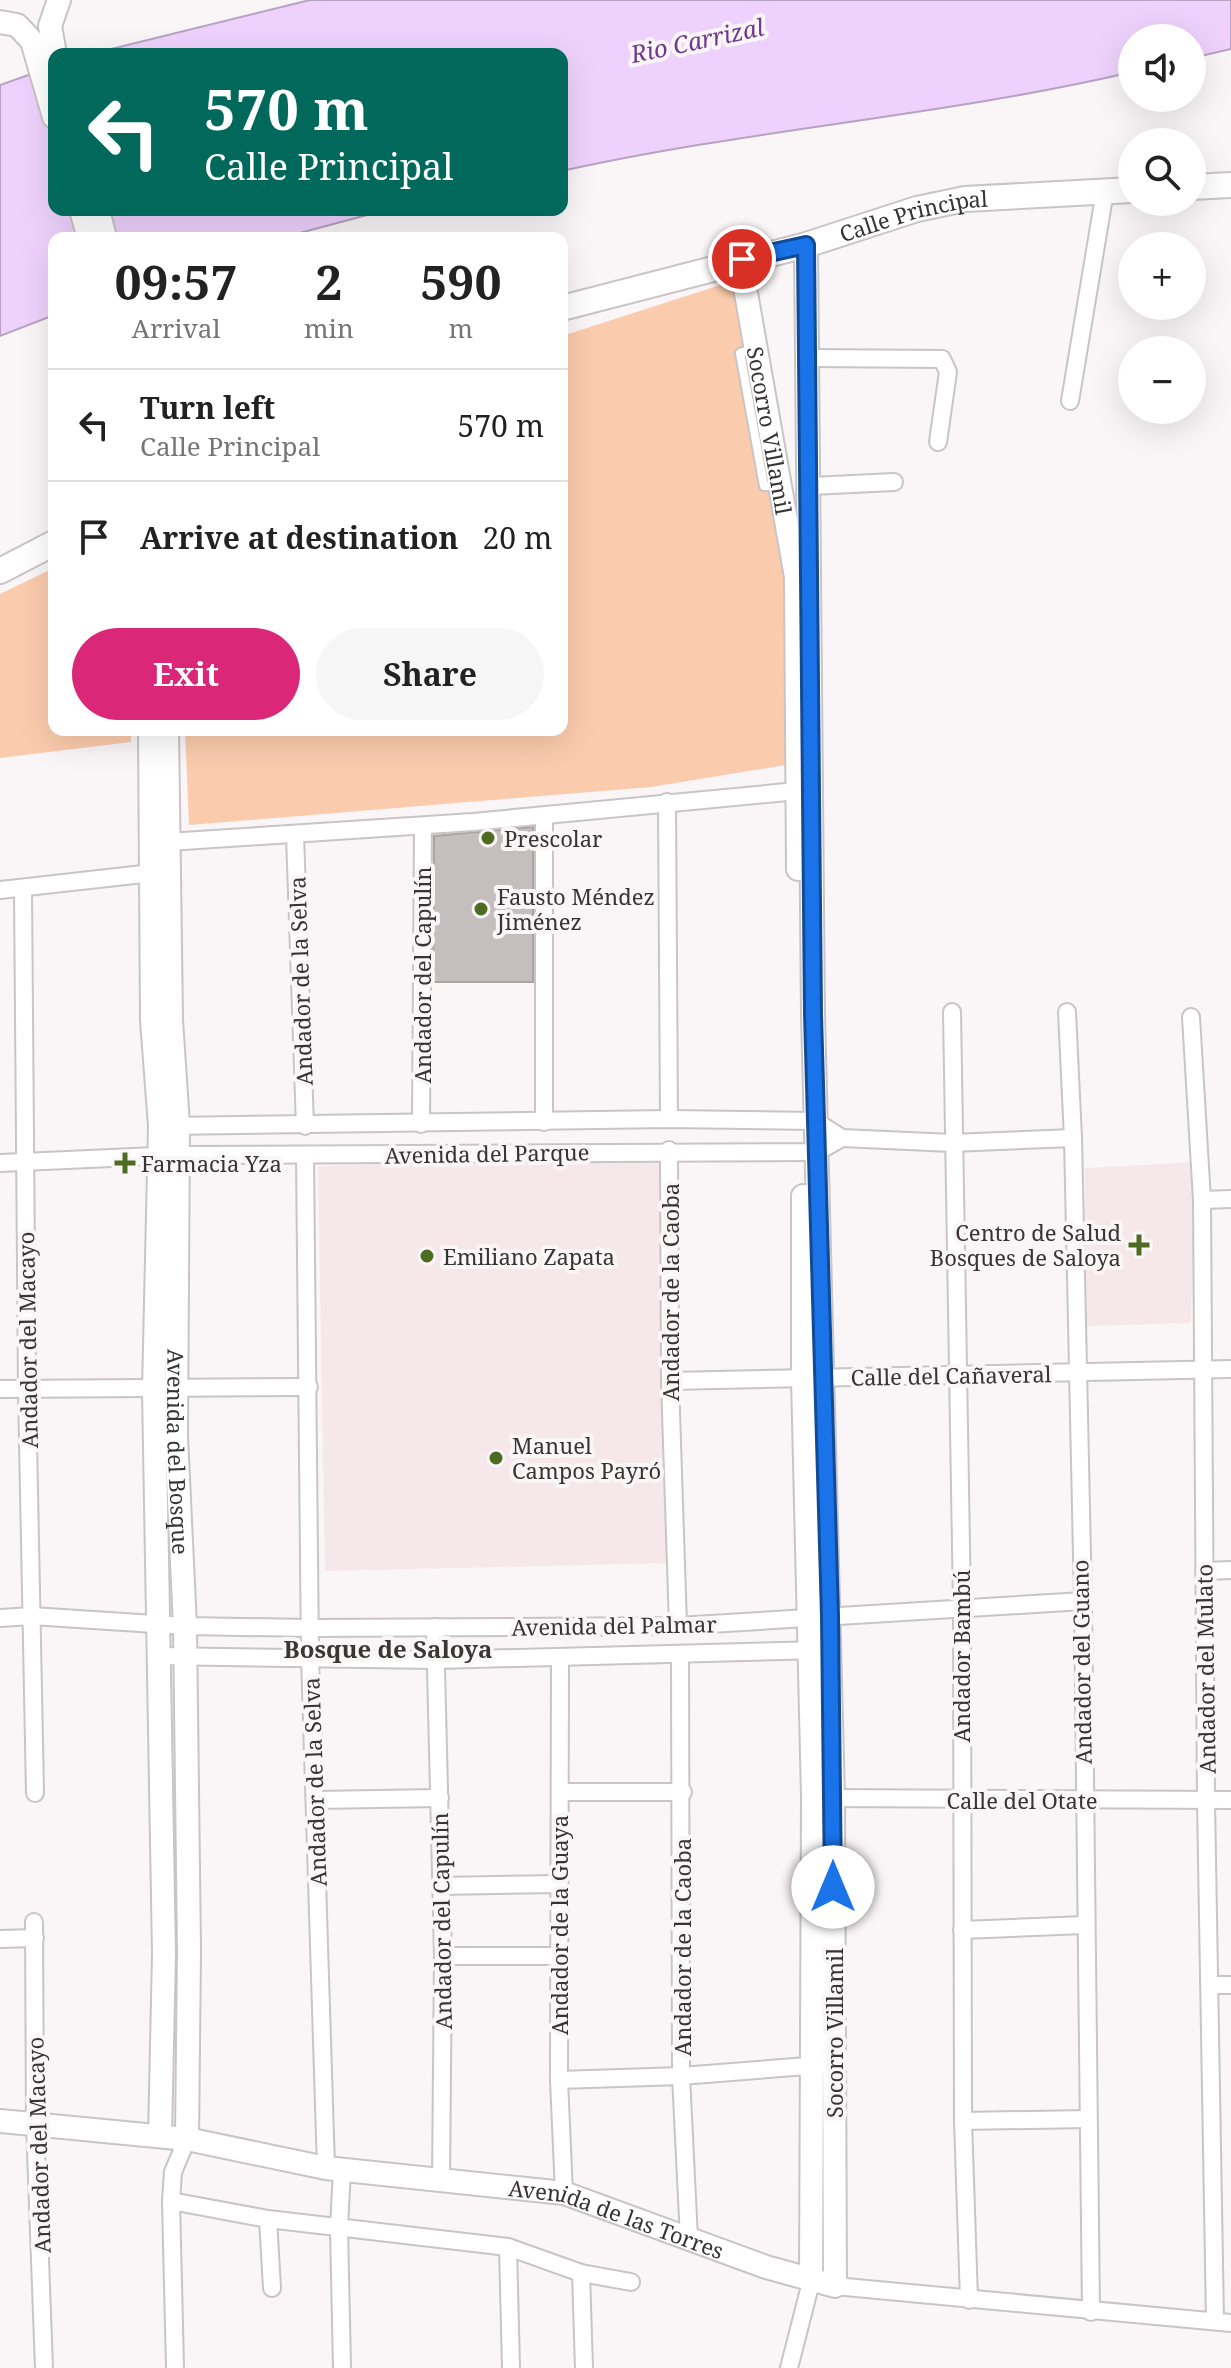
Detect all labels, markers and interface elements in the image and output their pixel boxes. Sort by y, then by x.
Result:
water label: Rio Carrizal [626,10,767,70]
map controls [1118,24,1206,424]
button: sound [1118,24,1206,112]
text: 570 m [204,70,369,146]
icon: left [72,80,176,184]
button: search [1118,128,1206,216]
text: Calle Principal [204,142,454,191]
street label: Calle Principal [835,183,989,248]
pin [708,225,776,293]
button: + [1118,232,1206,320]
icon: arrive [720,237,764,281]
text: 09:57 [114,249,238,314]
text: 2 [315,249,342,314]
text: 590 [420,249,502,314]
text: Arrival [132,310,220,346]
text: min [304,310,354,346]
text: m [449,310,473,346]
button: − [1118,336,1206,424]
street label: Socorro Villamil [741,344,800,517]
text: Turn left [140,387,275,428]
icon: left [72,403,116,447]
text: 570 m [458,405,544,446]
text: Calle Principal [140,428,320,464]
icon: arrive [72,515,116,559]
text: Arrive at destination [140,517,459,558]
text: 20 m [483,517,552,558]
button: Exit [72,628,300,720]
button: Share [316,628,544,720]
place label: Prescolar [504,823,603,853]
marker: Prescolar [479,829,497,847]
street label: Andador del Capulín [407,866,437,1084]
street label: Andador de la Selva [281,876,319,1086]
place label: Fausto Méndez Jiménez [496,881,655,936]
marker: Fausto Méndez Jiménez [472,900,490,918]
street label: Avenida del Parque [384,1136,590,1170]
place label: Farmacia Yza [141,1148,282,1178]
marker: Farmacia Yza [116,1154,134,1172]
street label: Andador de la Caoba [655,1183,685,1401]
place label: Centro de Salud Bosques de Saloya [930,1217,1121,1272]
street label: Andador del Macayo [10,1231,44,1449]
marker: Centro de Salud Bosques de Saloya [1128,1234,1150,1256]
place label: Emiliano Zapata [443,1241,615,1271]
marker: Emiliano Zapata [418,1247,436,1265]
street label: Avenida del Bosque [161,1349,197,1555]
street label: Calle del Cañaveral [850,1358,1052,1392]
place label: Manuel Campos Payró [512,1430,661,1485]
marker: Manuel Campos Payró [487,1449,505,1467]
street label: Andador del Guano [1064,1559,1098,1765]
street label: Andador del Mulato [1188,1564,1222,1774]
street label: Andador Bambú [946,1570,976,1742]
street label: Avenida del Palmar [511,1608,718,1642]
district label: Bosque de Saloya [284,1632,492,1665]
street label: Andador de la Selva [295,1677,333,1887]
street label: Calle del Otate [947,1785,1097,1815]
street label: Andador del Capulín [424,1812,458,2030]
street label: Andador de la Guaya [544,1815,574,2035]
street label: Andador de la Caoba [667,1838,697,2056]
position arrow [791,1845,875,1929]
street label: Socorro Villamil [819,1948,849,2118]
street label: Andador del Macayo [19,2036,57,2254]
street label: Avenida de las Torres [507,2172,728,2265]

